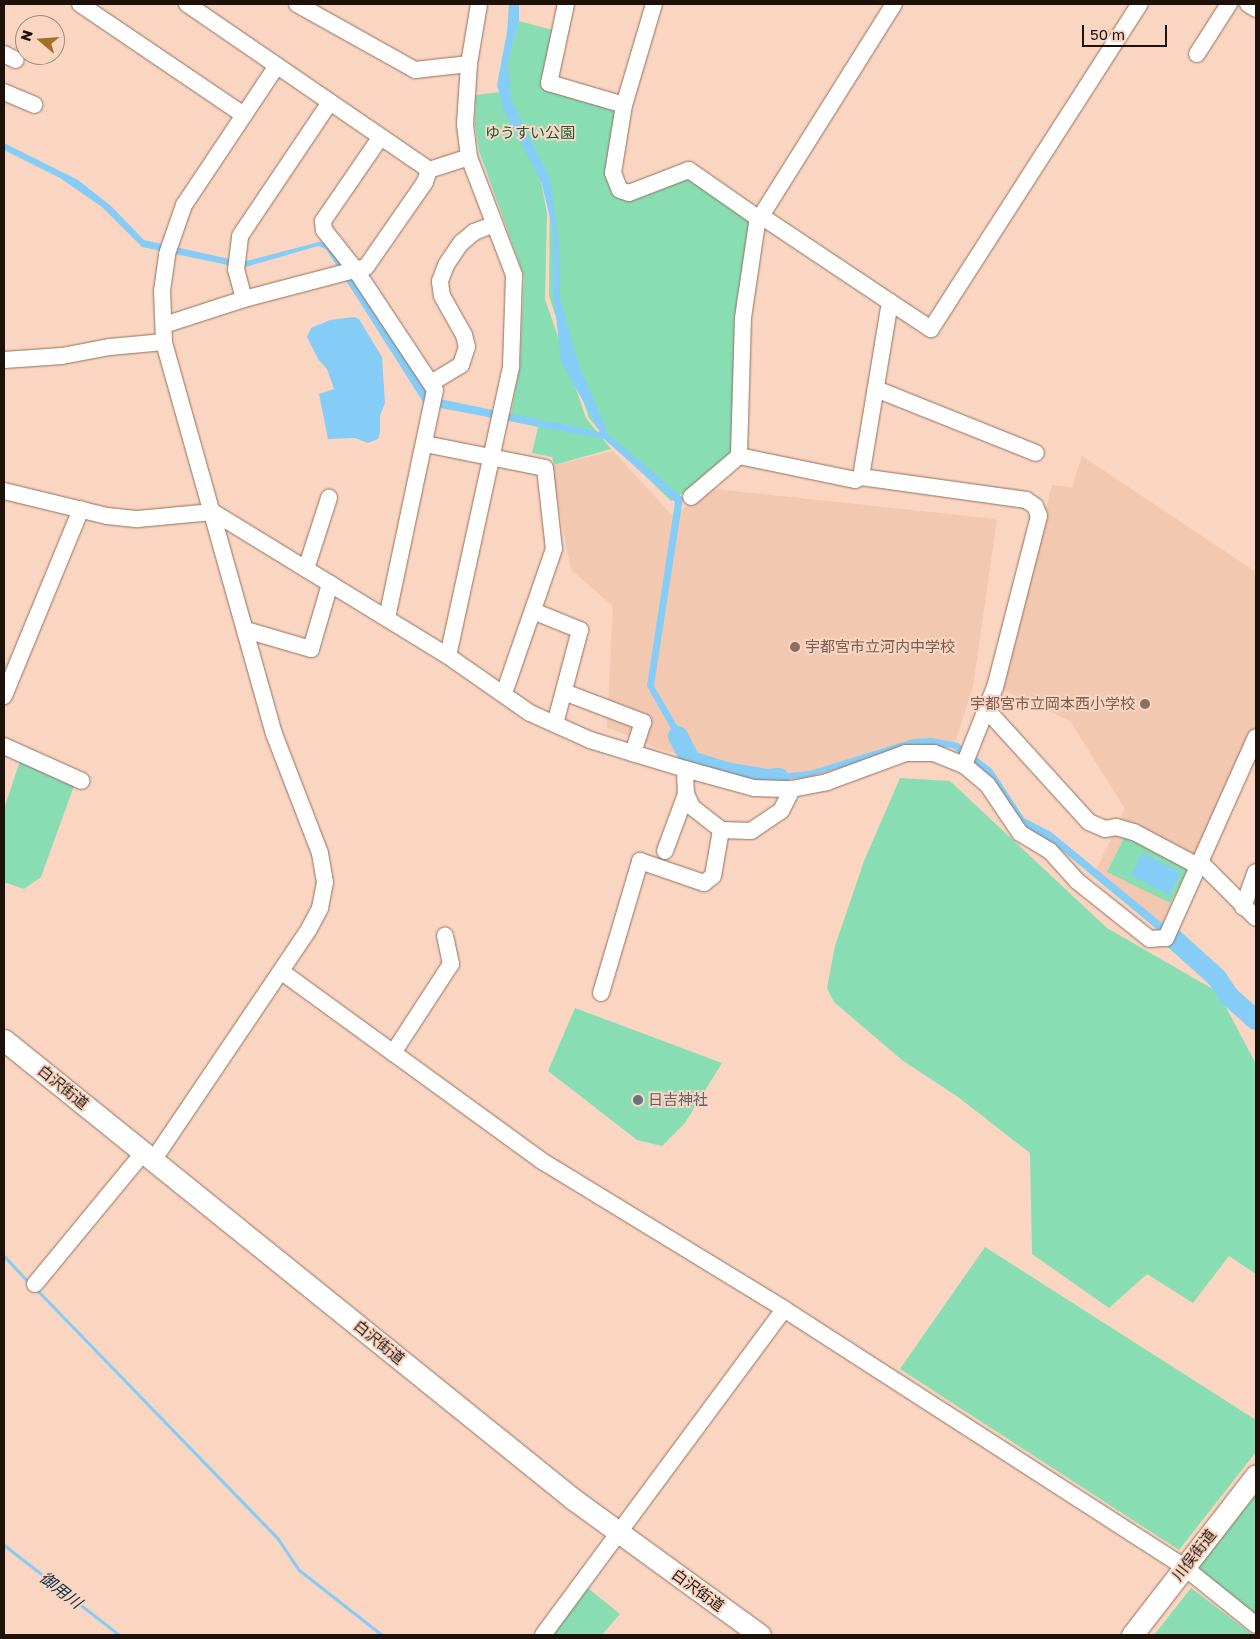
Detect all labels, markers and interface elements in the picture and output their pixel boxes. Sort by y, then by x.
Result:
north arrow [15,15,65,65]
scale bar [1085,15,1170,47]
text: 50 m [1090,25,1125,43]
text: N [16,28,36,43]
park label: ゆうすい公園 [485,124,575,142]
place label: 宇都宮市立河内中学校 [805,638,955,656]
marker: 宇都宮市立河内中学校 [789,641,801,653]
place label: 宇都宮市立岡本西小学校 [970,695,1135,713]
marker: 宇都宮市立岡本西小学校 [1139,698,1151,710]
street label: 白沢街道 [34,1061,92,1113]
place label: 日吉神社 [648,1091,708,1109]
marker: 日吉神社 [632,1094,644,1106]
street label: 白沢街道 [350,1316,408,1368]
street label: 川俣街道 [1168,1526,1220,1584]
street label: 白沢街道 [668,1565,728,1615]
water label: 御用川 [36,1568,86,1612]

